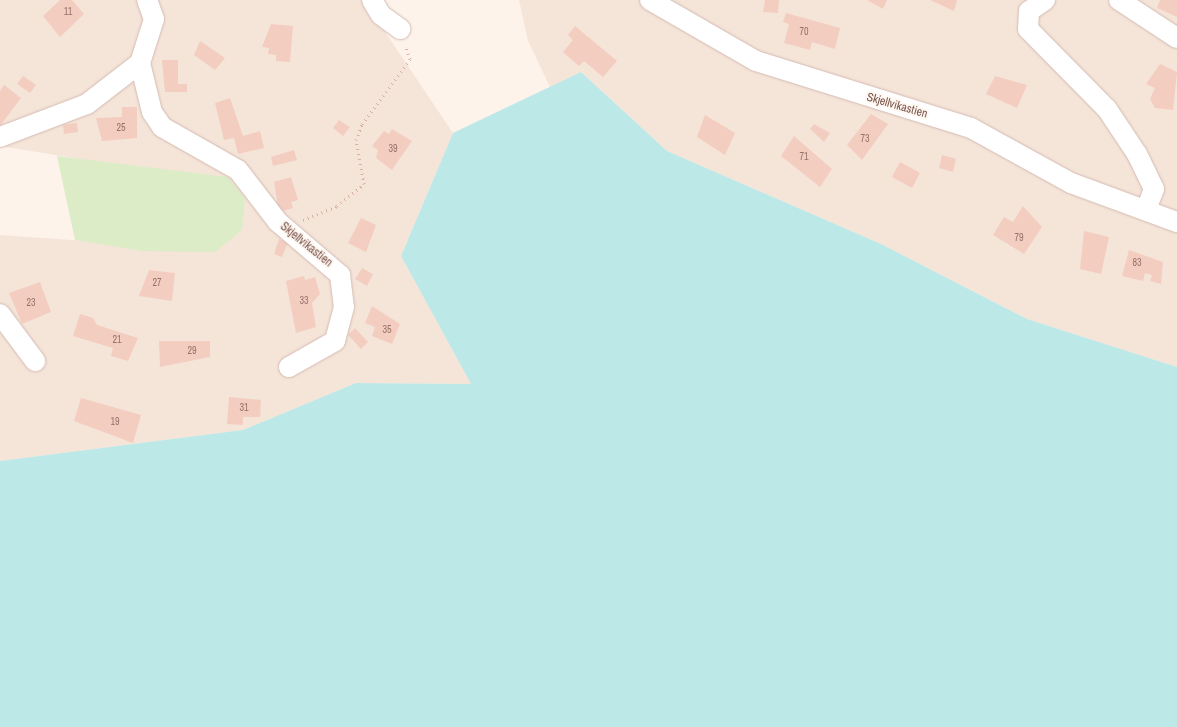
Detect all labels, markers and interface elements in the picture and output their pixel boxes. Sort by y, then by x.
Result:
house number: 11 [64,6,72,18]
house number: 70 [799,26,809,38]
street label: Skjellvikastien [865,90,929,122]
house number: 25 [116,122,126,134]
house number: 73 [860,133,870,145]
house number: 39 [388,143,398,155]
house number: 71 [799,151,809,163]
street label: Skjellvikastien [277,220,335,270]
house number: 79 [1014,232,1024,244]
house number: 83 [1132,257,1142,269]
house number: 27 [152,277,162,289]
house number: 33 [299,295,309,307]
house number: 23 [26,297,36,309]
house number: 35 [382,324,392,336]
house number: 21 [112,334,122,346]
house number: 29 [187,345,197,357]
house number: 31 [239,402,249,414]
house number: 19 [110,416,120,428]

